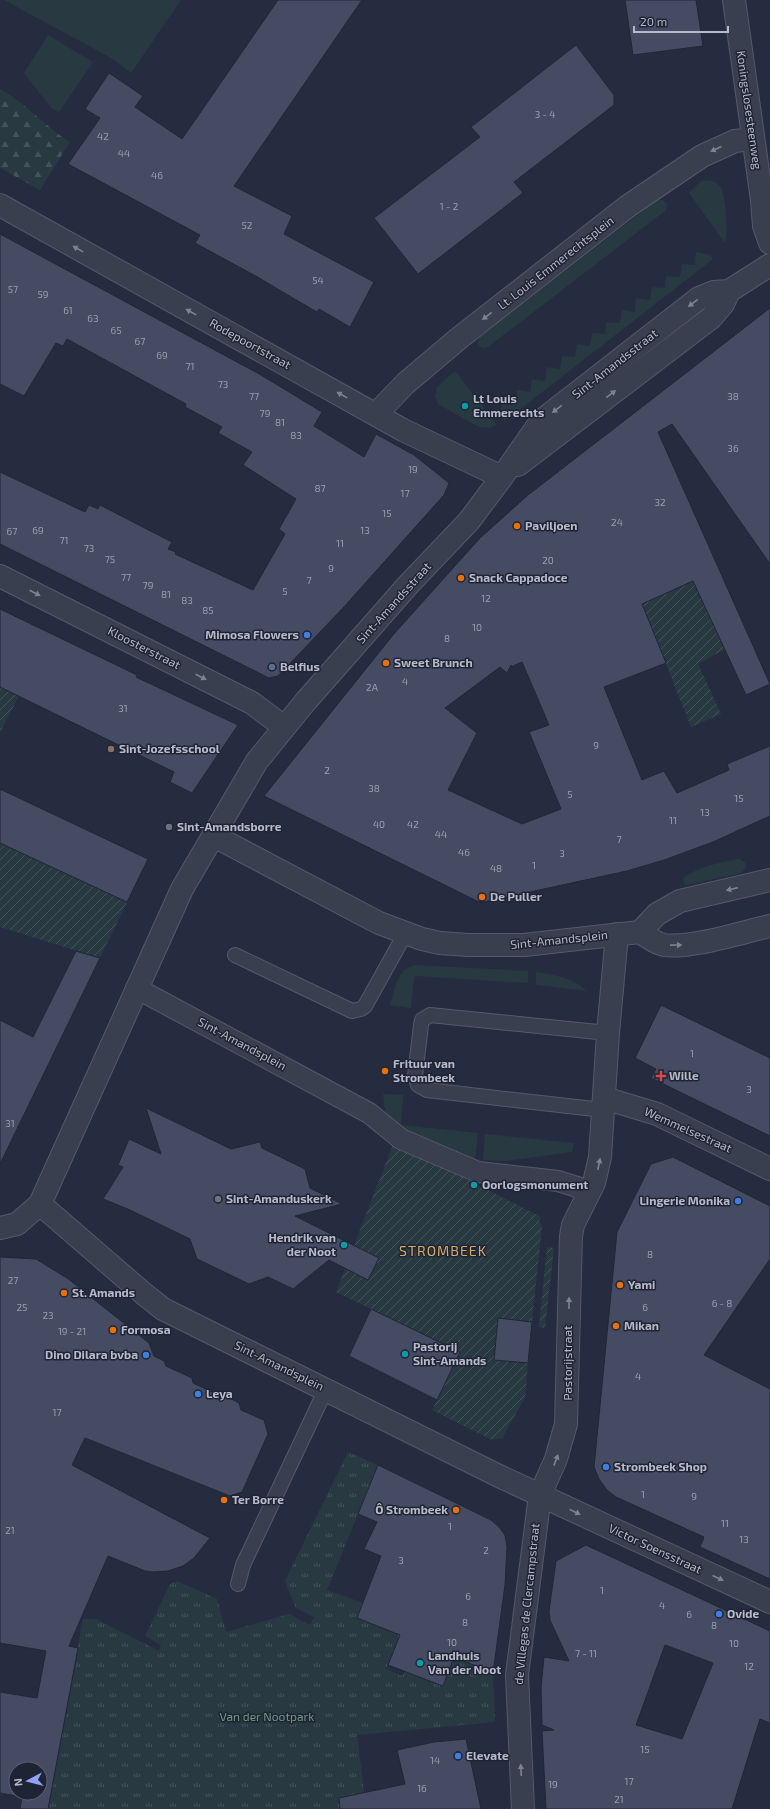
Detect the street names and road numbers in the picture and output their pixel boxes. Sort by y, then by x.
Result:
street label: Koningslosesteenweg [735,50,765,171]
street label: Lt. Louis Emmerechtsplein [495,213,616,312]
street label: Rodepoortstraat [207,315,294,371]
street label: Sint-Amandsstraat [569,325,660,401]
street label: Sint-Amandsstraat [353,559,434,646]
street label: Kloosterstraat [106,623,183,672]
street label: Sint-Amandsplein [509,927,608,951]
street label: Sint-Amandsplein [196,1014,289,1072]
street label: Wemmelsestraat [642,1103,735,1155]
street label: Pastorijstraat [560,1325,575,1401]
street label: Sint-Amandsplein [232,1337,327,1393]
street label: Victor Soensstraat [607,1520,705,1576]
street label: de Villegas de Clercampstraat [511,1522,541,1685]

